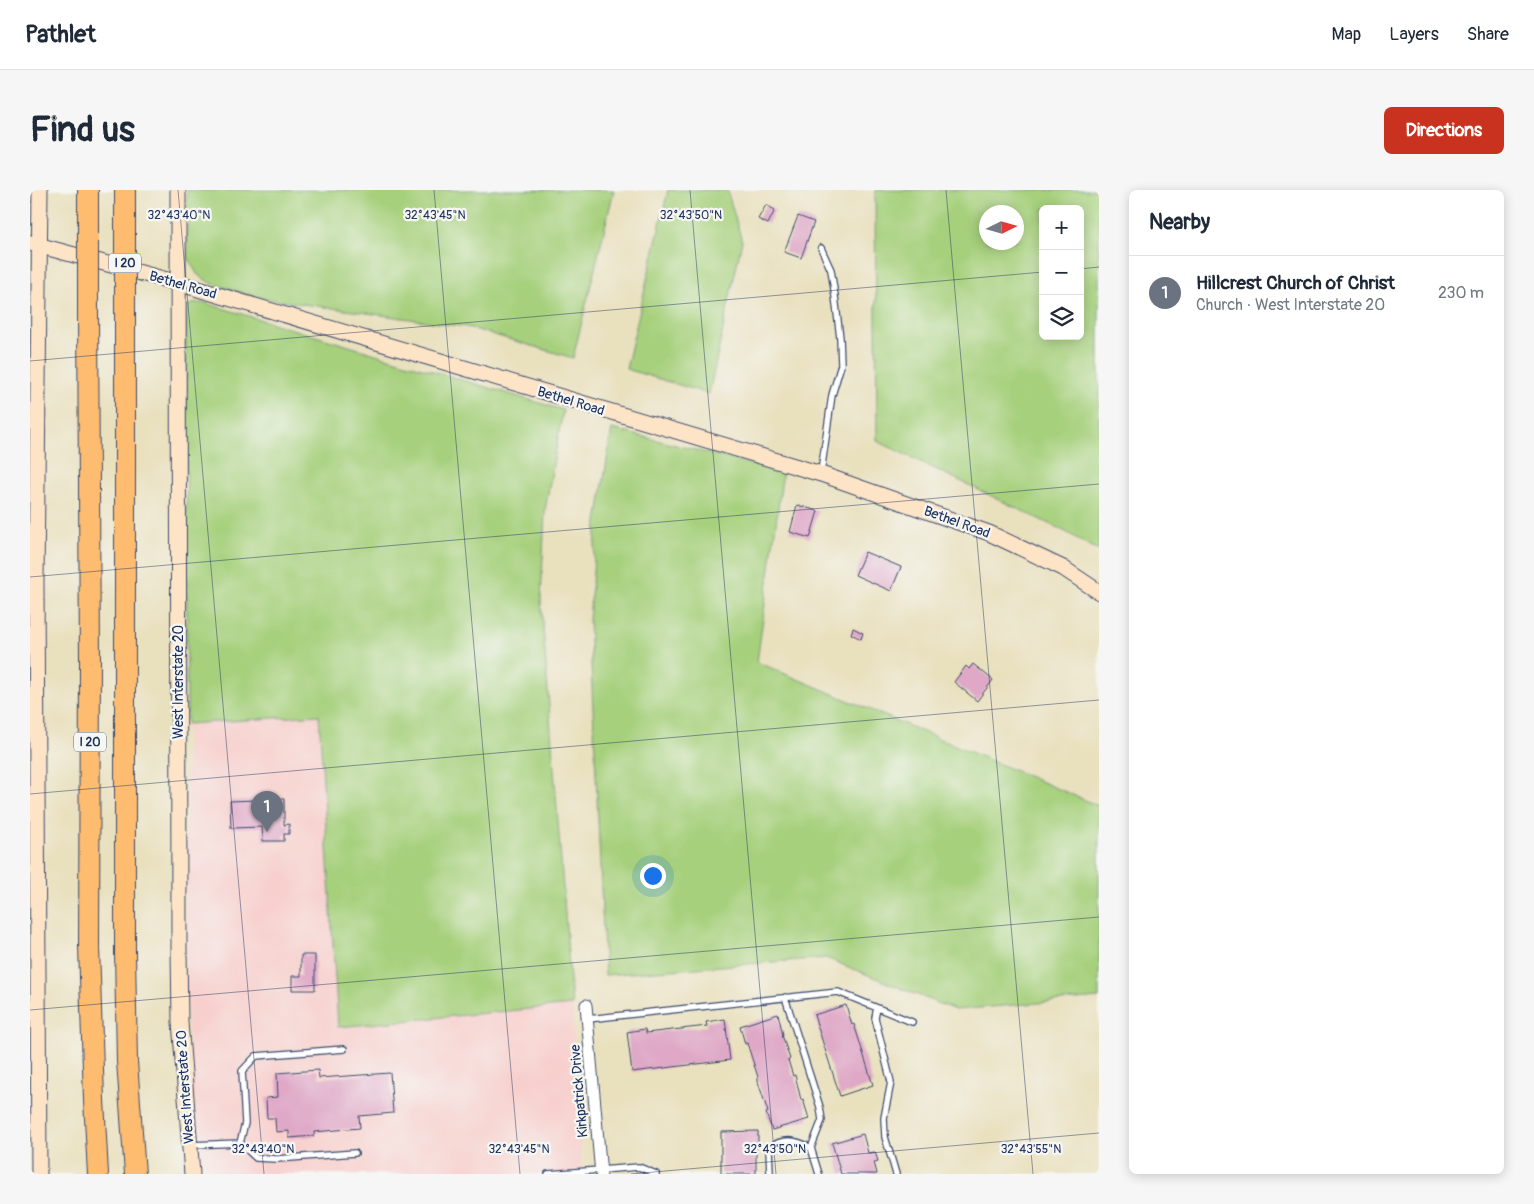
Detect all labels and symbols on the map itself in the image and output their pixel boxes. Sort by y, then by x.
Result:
north arrow [979,205,1024,250]
text: 32°43'40"N [148,208,210,223]
text: 32°43'45"N [404,208,466,223]
text: 32°43'50"N [660,208,722,223]
road number: I 20 [109,254,141,272]
street label: Bethel Road [147,267,219,303]
street label: Bethel Road [535,383,607,419]
street label: Bethel Road [922,502,993,542]
street label: West Interstate 20 [170,625,187,739]
road number: I 20 [74,732,106,752]
pin: 1 [251,791,283,832]
your location [640,863,666,889]
street label: West Interstate 20 [173,1030,197,1144]
street label: Kirkpatrick Drive [566,1044,592,1138]
text: 32°43'40"N [232,1142,294,1157]
text: 32°43'45"N [488,1142,550,1157]
text: 32°43'50"N [744,1142,806,1157]
text: 32°43'55"N [1001,1142,1061,1157]

